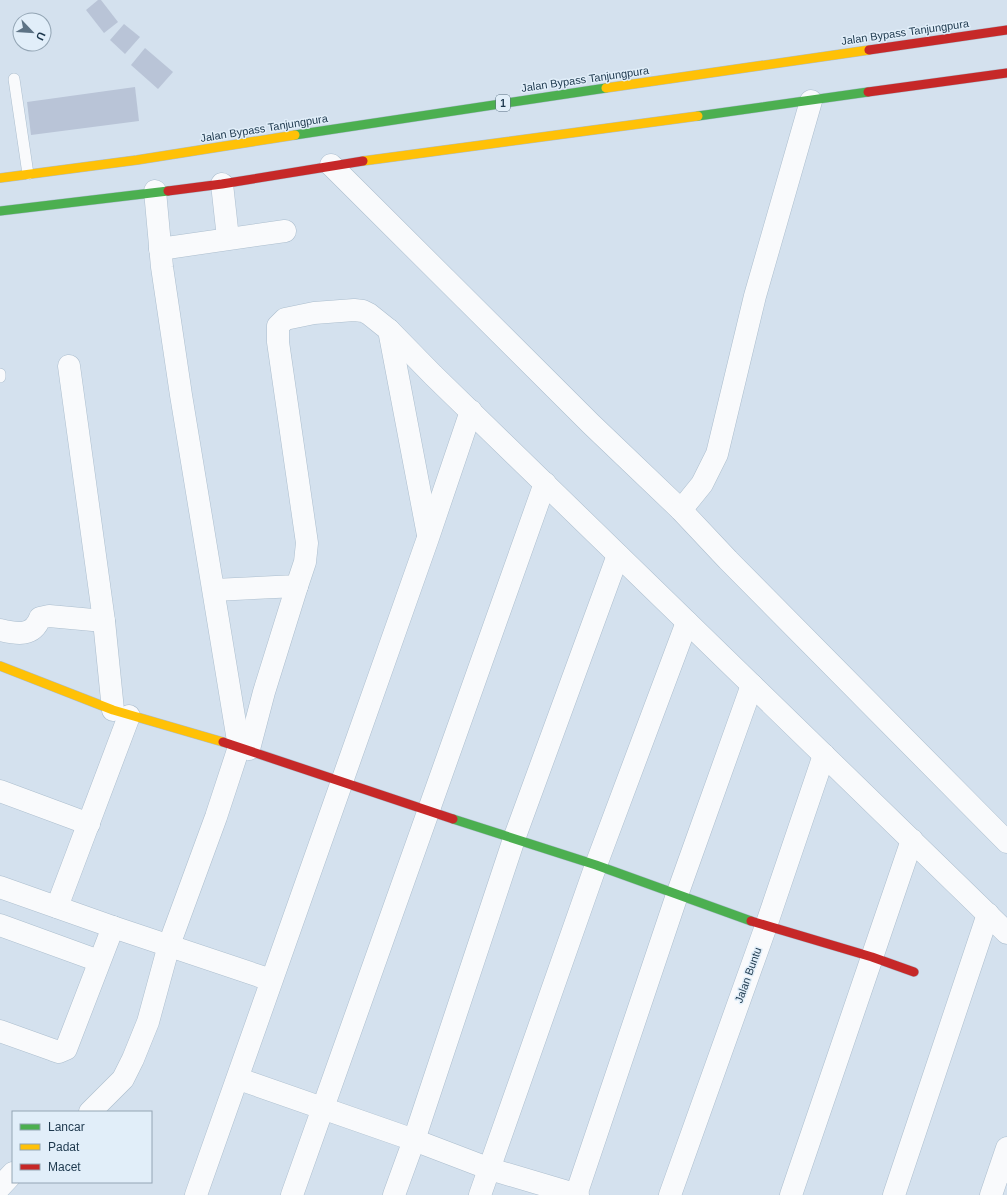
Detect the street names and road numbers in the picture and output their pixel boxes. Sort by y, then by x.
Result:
street label: Jalan Bypass Tanjungpura [840,17,970,47]
street label: Jalan Bypass Tanjungpura [520,64,650,94]
road number: 1 [496,95,510,111]
street label: Jalan Bypass Tanjungpura [199,112,329,144]
street label: Jalan Buntu [732,946,764,1004]

